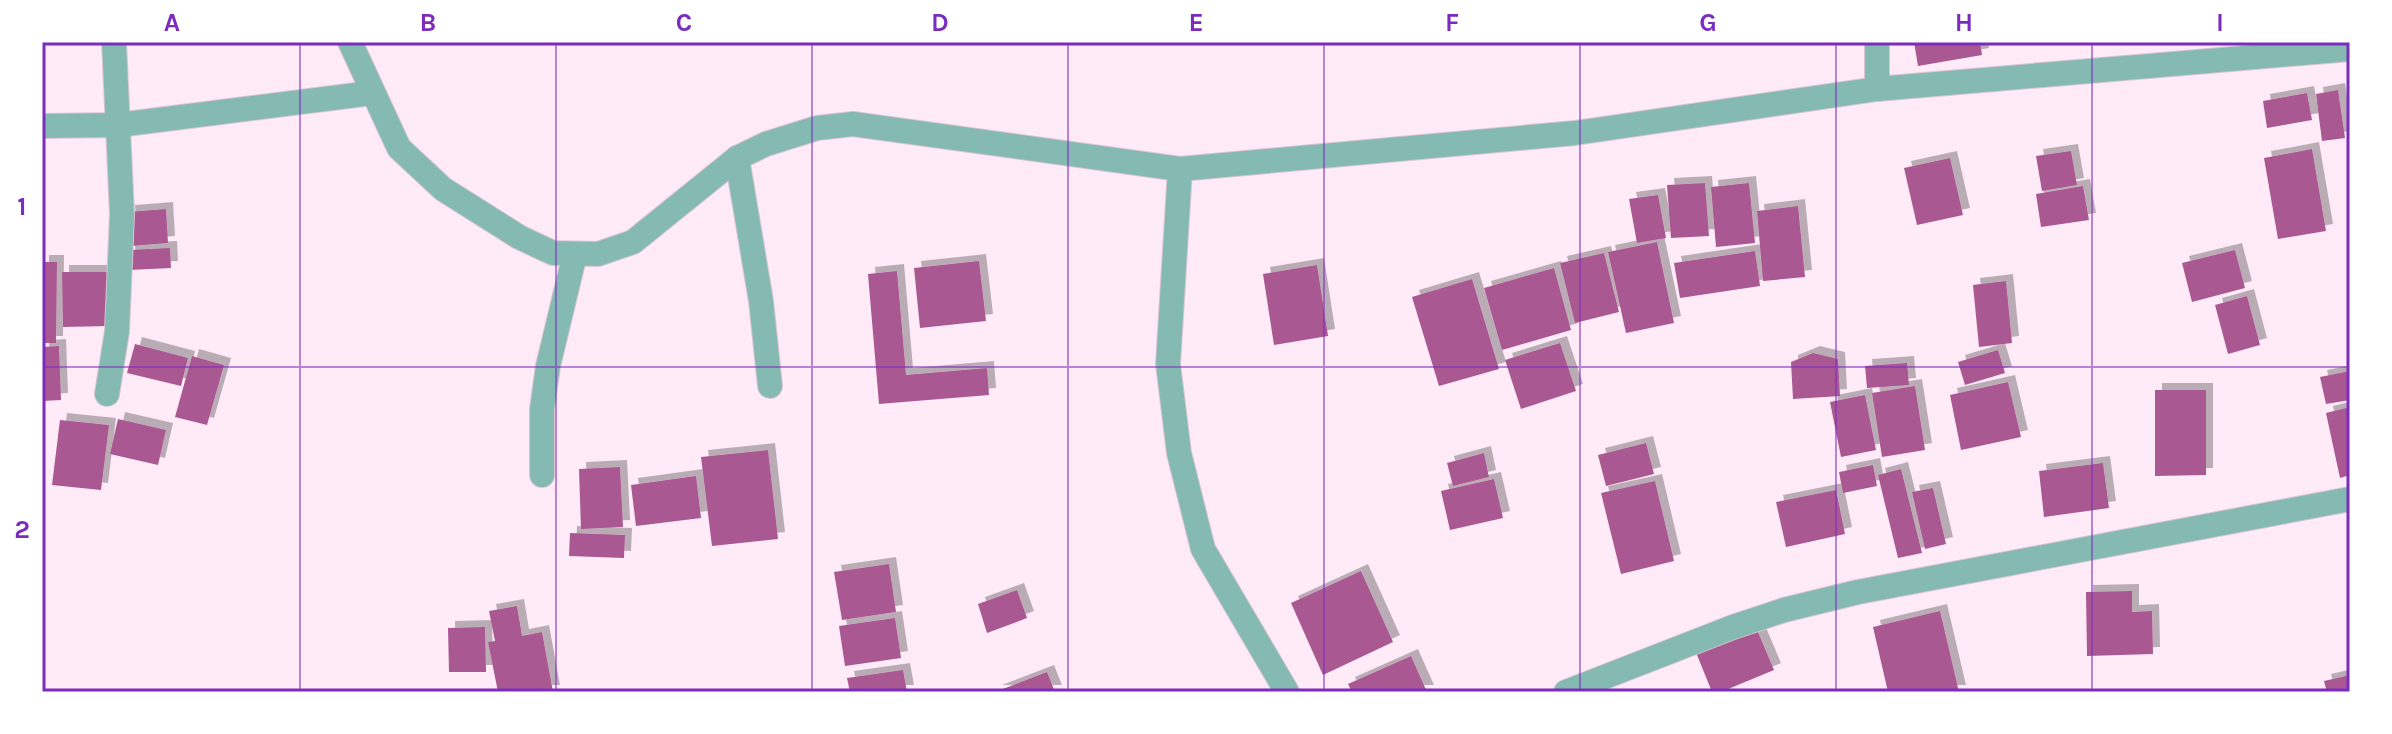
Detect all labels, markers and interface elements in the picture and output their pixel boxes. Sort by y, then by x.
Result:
text: A [164,7,180,38]
text: B [420,7,436,38]
text: C [676,7,692,38]
text: D [931,7,949,38]
text: E [1188,7,1204,38]
text: F [1445,7,1459,38]
text: G [1699,7,1717,38]
text: H [1955,7,1973,38]
text: I [2216,7,2224,38]
text: 1 [17,191,27,222]
text: 2 [14,514,30,545]

